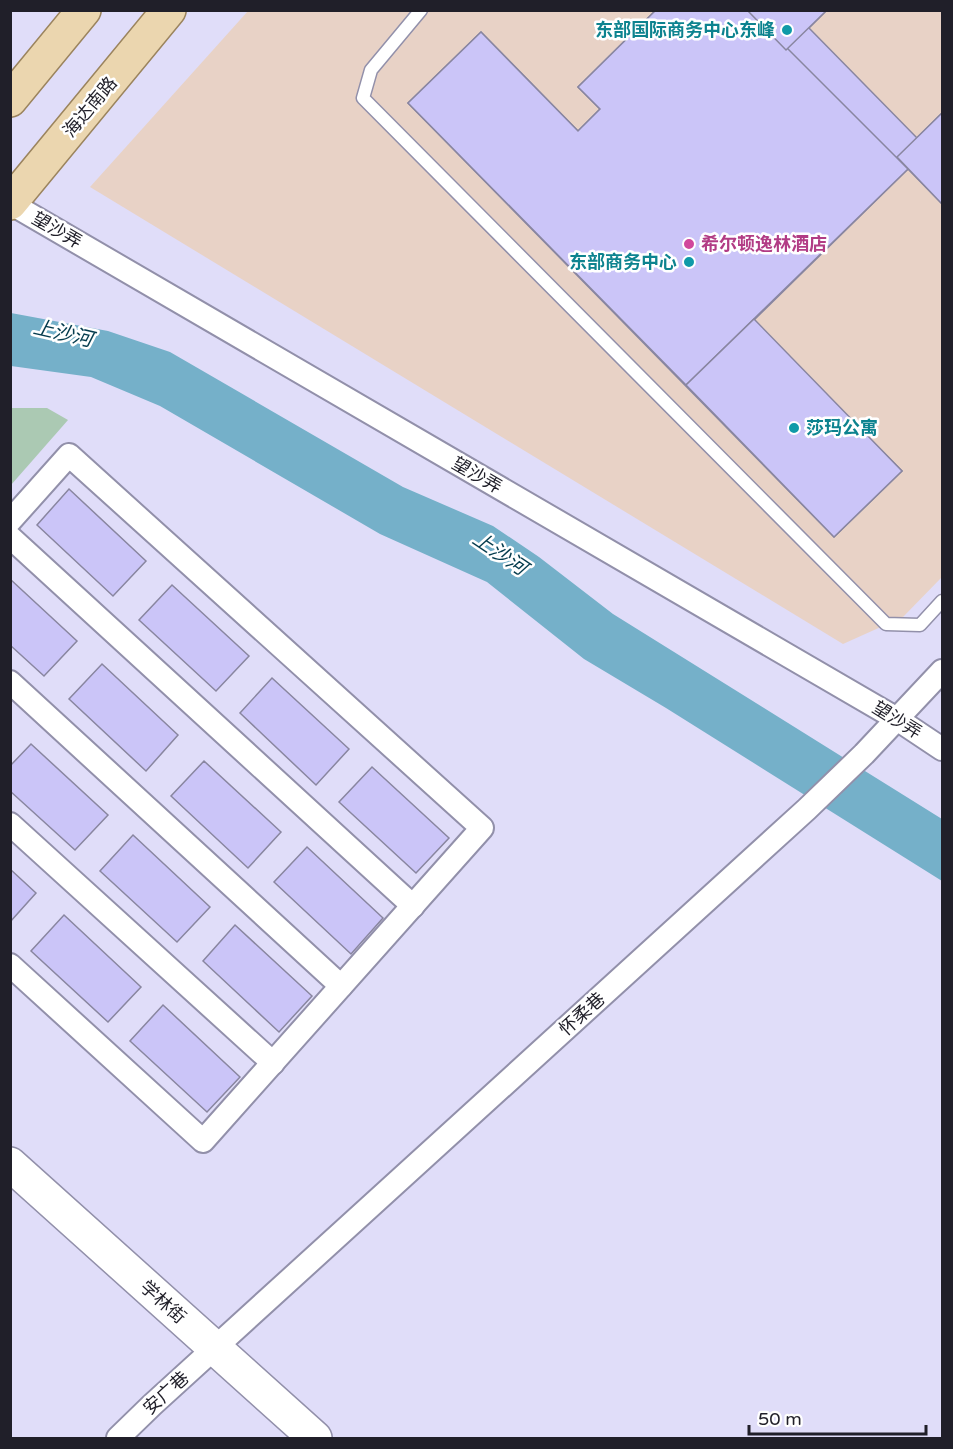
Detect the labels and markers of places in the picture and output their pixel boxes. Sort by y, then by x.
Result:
place label: 东部国际商务中心东峰 [595,19,775,41]
marker: 东部国际商务中心东峰 [780,23,794,37]
place label: 希尔顿逸林酒店 [701,233,827,255]
marker: 希尔顿逸林酒店 [682,237,696,251]
place label: 东部商务中心 [569,251,677,273]
marker: 东部商务中心 [682,255,696,269]
place label: 莎玛公寓 [806,417,878,439]
marker: 莎玛公寓 [787,421,801,435]

